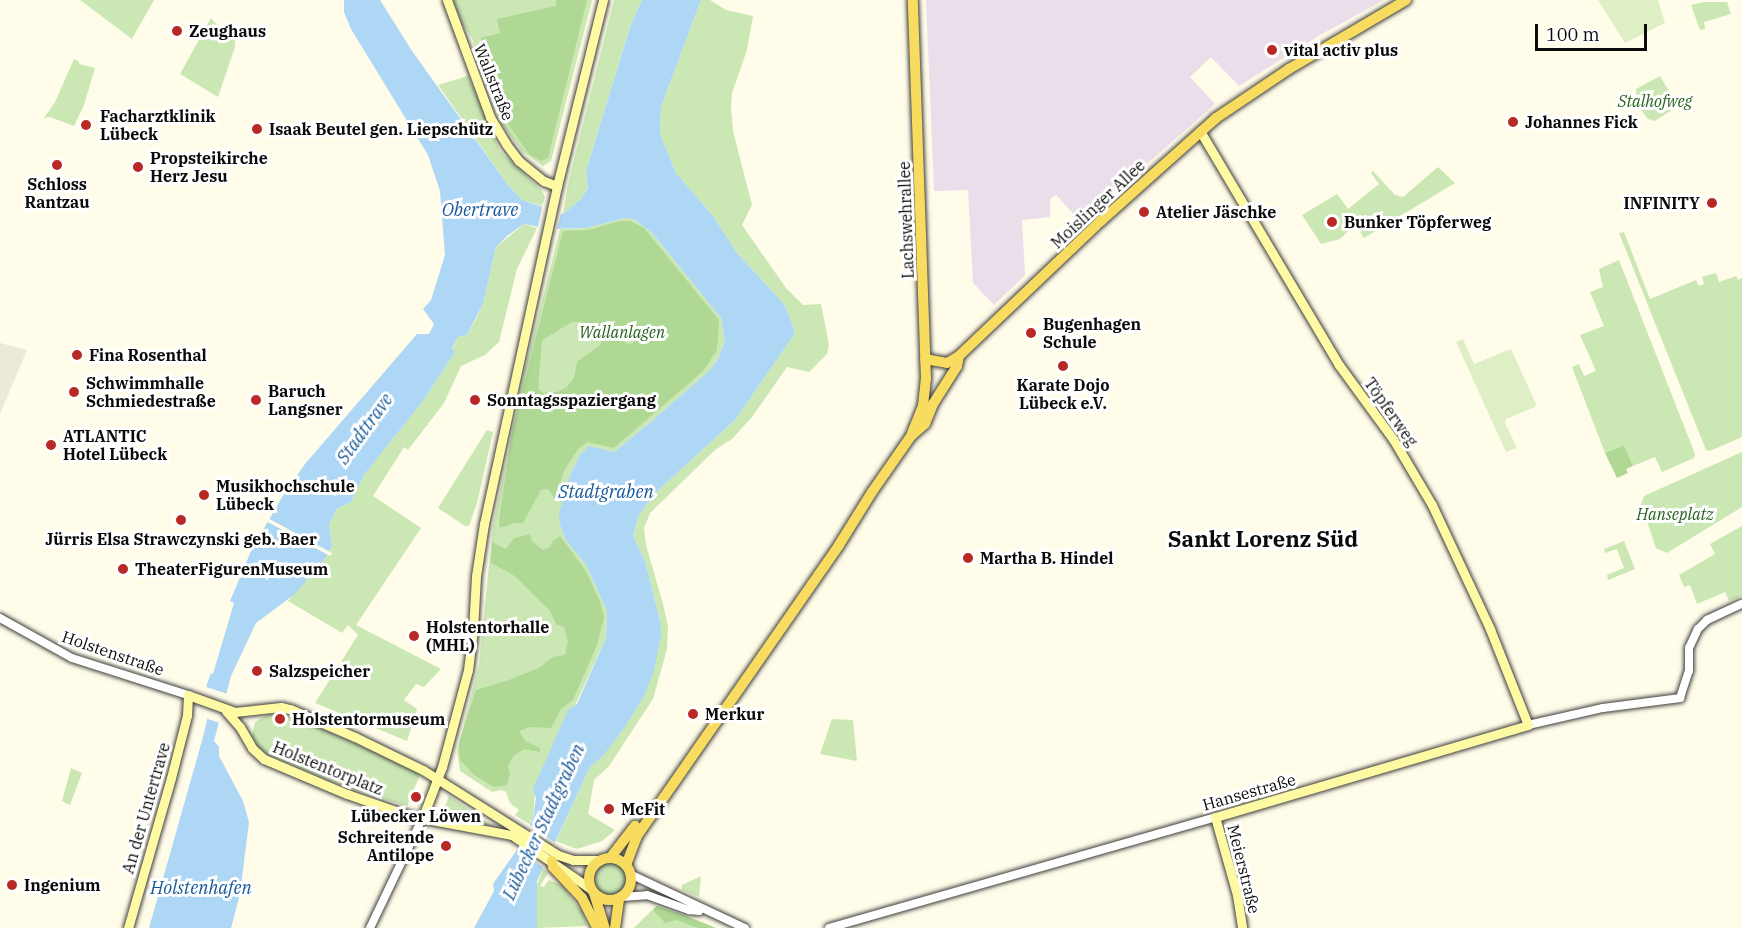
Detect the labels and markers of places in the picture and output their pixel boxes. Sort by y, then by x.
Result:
place label: Zeughaus [189,21,266,41]
marker: Zeughaus [170,24,184,38]
place label: vital activ plus [1284,40,1398,60]
marker: vital activ plus [1265,43,1279,57]
place label: Facharztklinik Lübeck [100,106,216,144]
place label: Johannes Fick [1525,112,1638,132]
marker: Johannes Fick [1506,115,1520,129]
marker: Facharztklinik Lübeck [77,116,95,134]
place label: Isaak Beutel gen. Liepschütz [269,119,493,139]
marker: Isaak Beutel gen. Liepschütz [250,122,264,136]
place label: Propsteikirche Herz Jesu [150,148,268,186]
marker: Schloss Rantzau [50,158,64,172]
marker: Propsteikirche Herz Jesu [131,160,145,174]
place label: Schloss Rantzau [24,174,90,212]
place label: INFINITY [1624,193,1700,213]
marker: INFINITY [1705,196,1719,210]
place label: Atelier Jäschke [1156,202,1276,222]
marker: Atelier Jäschke [1137,205,1151,219]
place label: Bunker Töpferweg [1344,212,1491,232]
marker: Bunker Töpferweg [1325,215,1339,229]
place label: Bugenhagen Schule [1043,314,1141,352]
marker: Bugenhagen Schule [1024,326,1038,340]
place label: Fina Rosenthal [89,345,207,365]
marker: Fina Rosenthal [70,348,84,362]
marker: Karate Dojo Lübeck e.V. [1056,359,1070,373]
place label: Schwimmhalle Schmiedestraße [86,373,216,411]
place label: Karate Dojo Lübeck e.V. [1017,375,1109,413]
place label: Baruch Langsner [268,381,343,419]
marker: Schwimmhalle Schmiedestraße [67,385,81,399]
place label: Sonntagsspaziergang [487,390,656,410]
marker: Baruch Langsner [249,393,263,407]
marker: Sonntagsspaziergang [468,393,482,407]
place label: ATLANTIC Hotel Lübeck [63,426,167,464]
marker: ATLANTIC Hotel Lübeck [44,438,58,452]
place label: Musikhochschule Lübeck [216,476,355,514]
marker: Musikhochschule Lübeck [197,488,211,502]
marker: Jürris Elsa Strawczynski geb. Baer [174,513,188,527]
place label: Jürris Elsa Strawczynski geb. Baer [45,529,317,549]
place label: Martha B. Hindel [980,548,1113,568]
marker: Martha B. Hindel [961,551,975,565]
place label: TheaterFigurenMuseum [135,559,328,579]
marker: TheaterFigurenMuseum [116,562,130,576]
place label: Holstentorhalle (MHL) [426,617,549,655]
marker: Holstentorhalle (MHL) [407,629,421,643]
place label: Salzspeicher [269,661,370,681]
marker: Salzspeicher [250,664,264,678]
place label: Merkur [705,704,764,724]
marker: Merkur [686,707,700,721]
place label: Holstentormuseum [292,709,445,729]
marker: Holstentormuseum [273,712,287,726]
marker: Lübecker Löwen [409,790,423,804]
place label: McFit [621,799,665,819]
marker: McFit [602,802,616,816]
place label: Lübecker Löwen [351,806,481,826]
place label: Schreitende Antilope [338,827,434,865]
marker: Schreitende Antilope [439,839,453,853]
place label: Ingenium [24,875,101,895]
marker: Ingenium [5,878,19,892]

